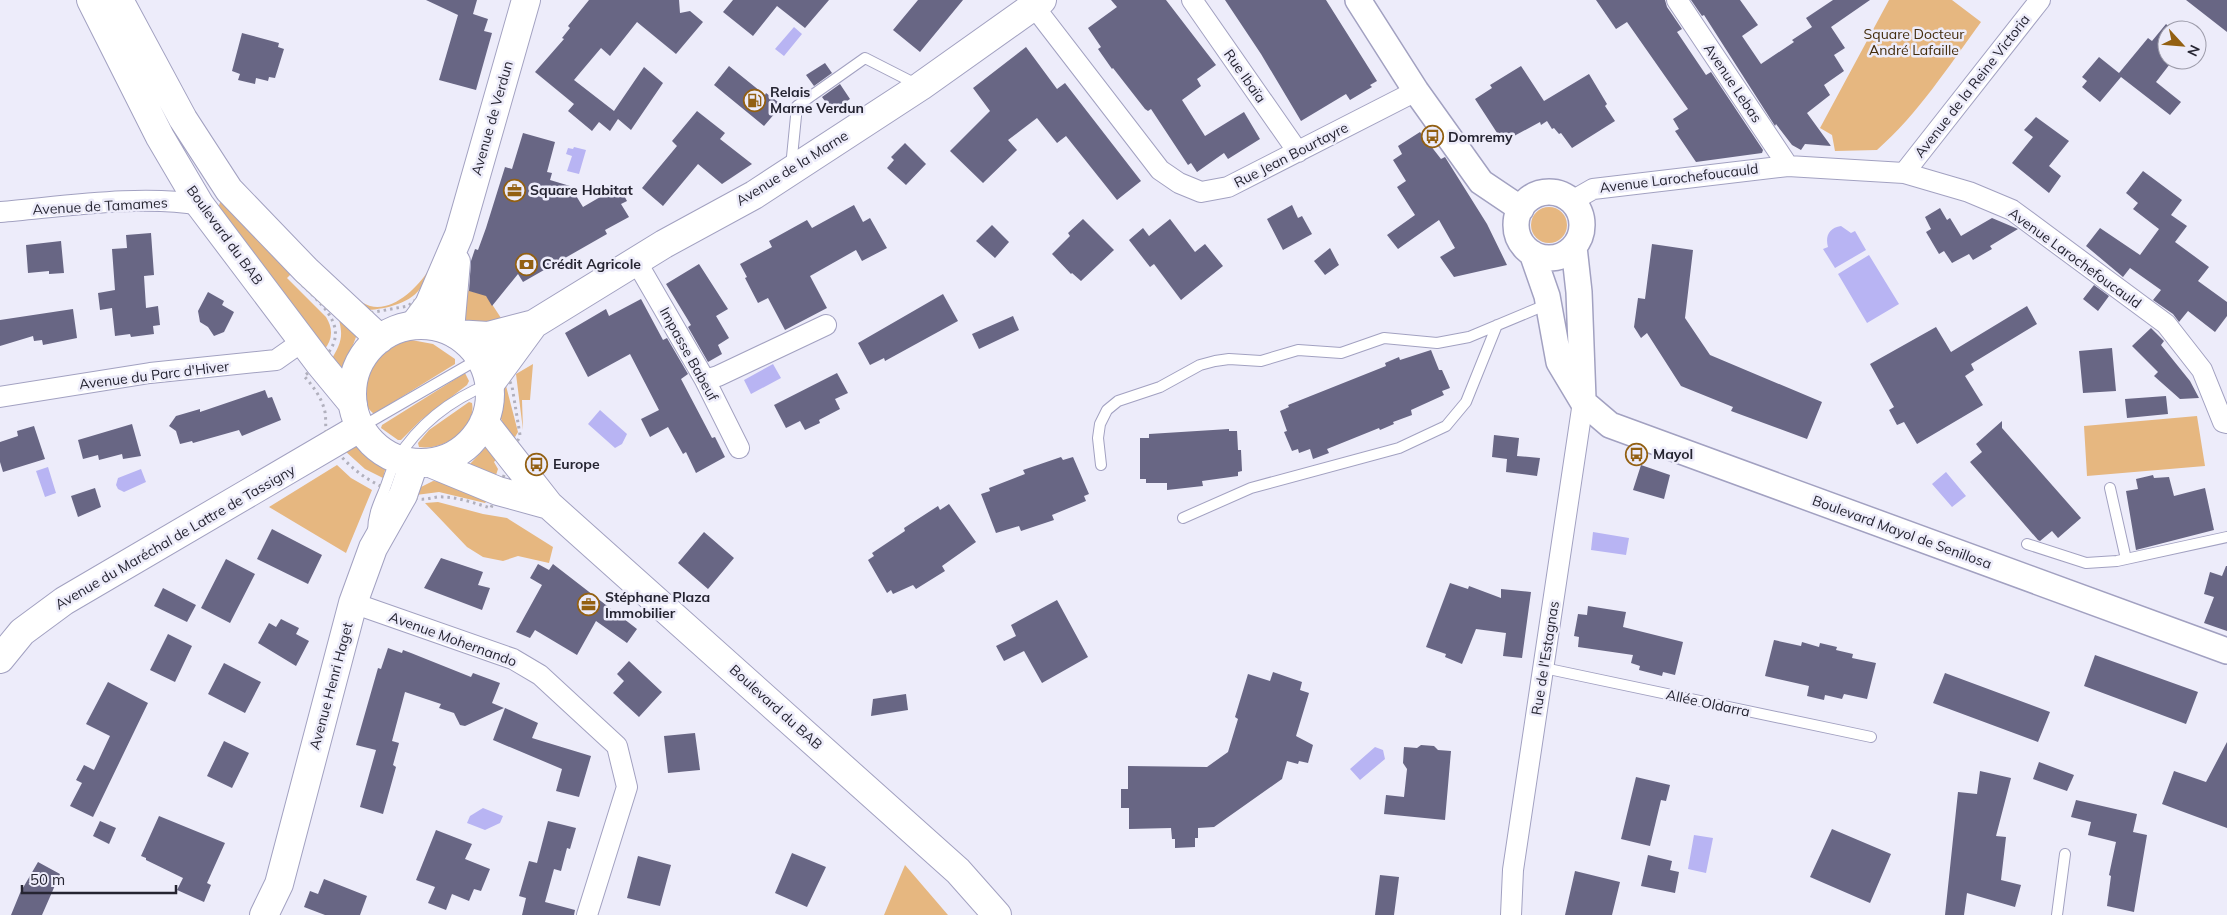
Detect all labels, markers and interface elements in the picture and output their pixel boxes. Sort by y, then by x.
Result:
street label: Avenue de la Reine Victoria [1910,11,2034,161]
north arrow [2157,20,2207,70]
park label: Square Docteur André Lafaille [1864,25,1965,59]
street label: Avenue Lebas [1700,40,1766,126]
text: N [2183,42,2204,59]
street label: Rue Ibaïa [1220,46,1270,106]
street label: Avenue de Verdun [467,59,517,177]
place label: Relais Marne Verdun [770,83,864,117]
fuel station icon: Relais Marne Verdun [742,88,766,112]
street label: Rue Jean Bourtayre [1231,118,1351,192]
bus stop icon: Domremy [1420,125,1444,149]
street label: Avenue de la Marne [733,126,851,210]
place label: Domremy [1448,128,1513,146]
street label: Avenue Larochefoucauld [1599,159,1759,197]
office icon: Square Habitat [502,178,526,202]
place label: Square Habitat [530,181,633,199]
street label: Boulevard du BAB [183,182,267,288]
street label: Avenue de Tamames [32,193,168,219]
street label: Avenue Larochefoucauld [2005,204,2145,312]
bank icon: Crédit Agricole [514,252,538,276]
place label: Crédit Agricole [542,255,641,273]
street label: Impasse Babeuf [656,304,722,404]
street label: Avenue du Parc d'Hiver [78,357,231,393]
bus stop icon: Mayol [1625,442,1649,466]
place label: Mayol [1653,445,1693,463]
bus stop icon: Europe [525,452,549,476]
place label: Europe [553,455,600,473]
street label: Avenue du Maréchal de Lattre de Tassigny [52,460,299,613]
street label: Boulevard Mayol de Senillosa [1810,491,1994,573]
place label: Stéphane Plaza Immobilier [605,588,710,622]
office icon: Stéphane Plaza Immobilier [577,593,601,617]
street label: Rue de l'Estagnas [1527,600,1563,716]
street label: Avenue Mohernando [387,608,519,670]
street label: Avenue Henri Haget [305,620,357,752]
street label: Boulevard du BAB [726,661,826,753]
street label: Allée Oldarra [1664,685,1752,721]
scale bar [22,862,176,894]
text: 50 m [30,870,65,889]

